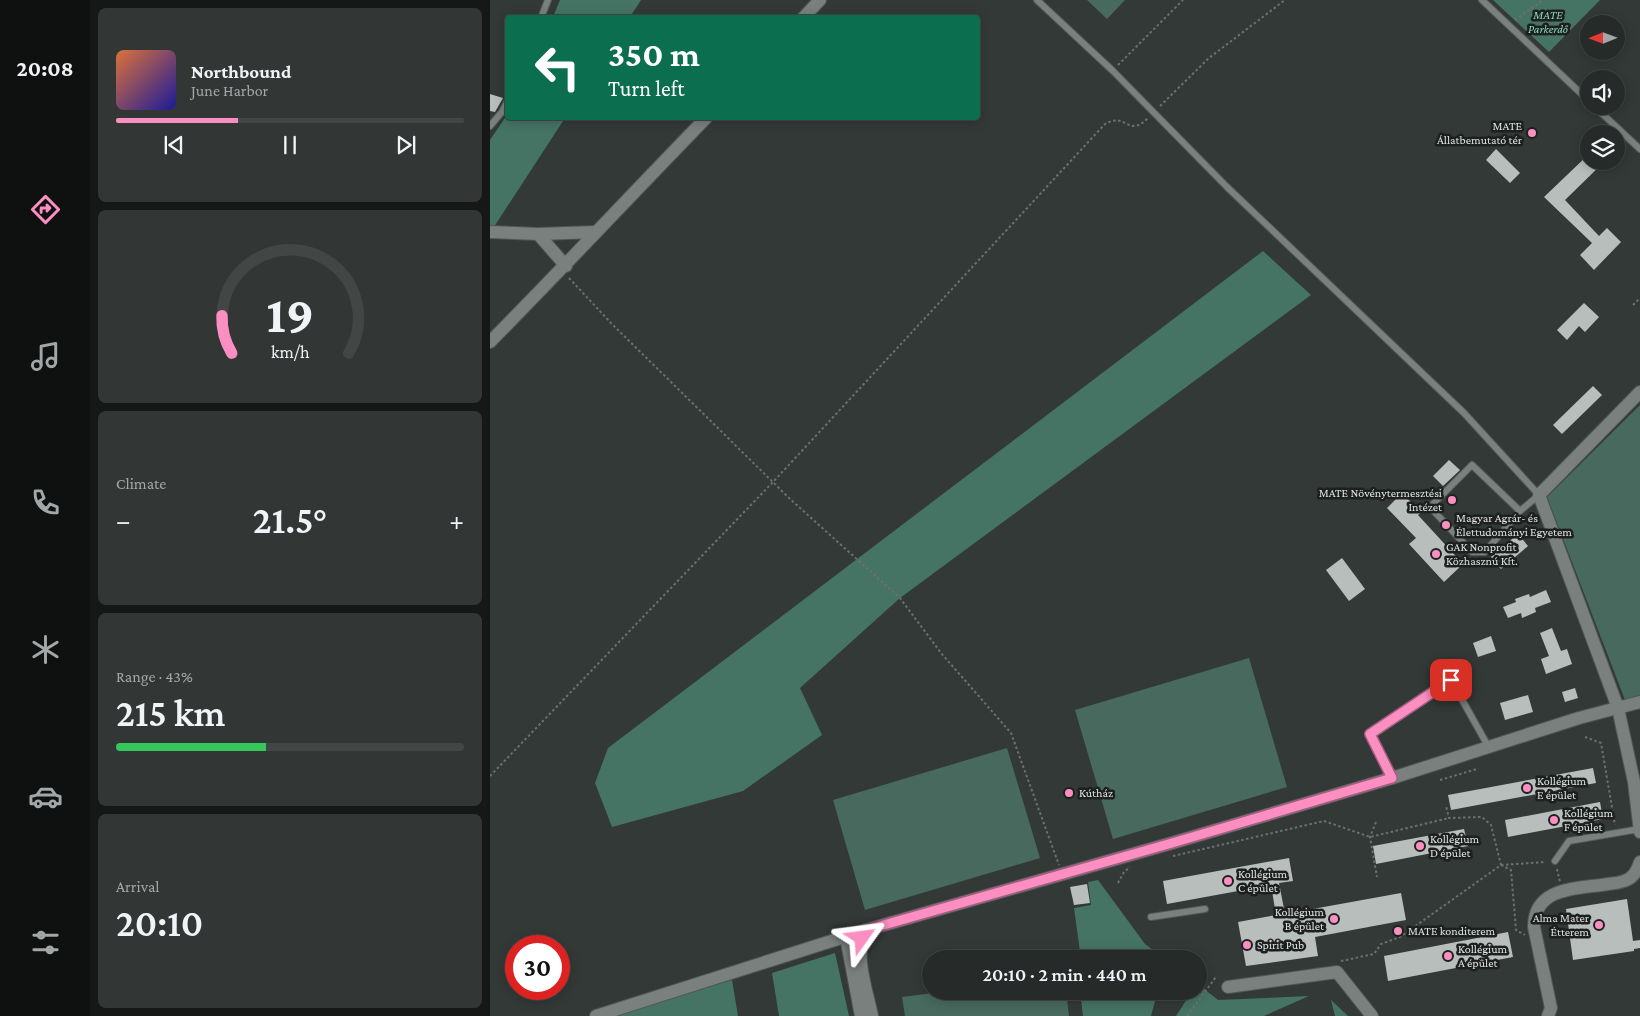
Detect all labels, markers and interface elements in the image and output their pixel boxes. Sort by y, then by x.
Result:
park label: MATE Parkerdő [1528,8,1569,36]
north arrow [1580,15,1625,60]
map controls [1580,15,1625,170]
icon: left [525,35,590,100]
text: 350 m [608,35,700,74]
text: 20:08 [17,56,73,81]
text: Northbound [191,61,291,82]
button: sound [1580,70,1625,115]
text: Turn left [608,76,685,101]
text: June Harbor [191,82,268,99]
place label: MATE Állatbemutató tér [1437,119,1523,147]
button: layers [1580,125,1625,170]
marker: MATE Állatbemutató tér [1526,127,1538,139]
icon: previous [160,131,188,159]
icon: pause [276,131,304,159]
icon: next [392,131,420,159]
icon: directions [28,192,63,227]
text: 19 [266,285,314,343]
icon: music [28,339,63,374]
text: km/h [271,342,310,362]
text: Climate [116,475,166,492]
icon: phone [28,485,63,520]
place label: MATE Növénytermesztési Intézet [1319,486,1443,514]
marker: MATE Növénytermesztési Intézet [1446,494,1458,506]
text: 21.5° [253,499,327,541]
text: − [116,505,131,536]
text: + [449,505,464,536]
place label: Magyar Agrár- és Élettudományi Egyetem [1456,511,1572,539]
marker: Magyar Agrár- és Élettudományi Egyetem [1440,519,1452,531]
place label: GAK Nonprofit Közhasznú Kft. [1446,540,1518,568]
marker: GAK Nonprofit Közhasznú Kft. [1430,548,1442,560]
icon: climate [28,632,63,667]
pin [1430,659,1472,701]
icon: arrive [1437,666,1465,694]
text: Range · 43% [116,668,193,685]
text: 215 km [116,692,225,734]
place label: Kollégium E épület [1537,774,1587,802]
icon: car [28,779,63,814]
marker: Kollégium E épület [1521,782,1533,794]
place label: Kútház [1079,786,1113,800]
marker: Kútház [1063,787,1075,799]
place label: Kollégium F épület [1564,806,1614,834]
marker: Kollégium F épület [1548,814,1560,826]
place label: Kollégium D épület [1430,832,1480,860]
marker: Kollégium D épület [1414,840,1426,852]
place label: Kollégium C épület [1238,867,1288,895]
marker: Kollégium C épület [1222,875,1234,887]
text: Arrival [116,878,160,895]
text: 20:10 [116,902,203,944]
place label: Kollégium B épület [1275,905,1325,933]
position arrow [835,911,887,963]
place label: Alma Mater Étterem [1533,911,1590,939]
marker: Kollégium B épület [1328,913,1340,925]
marker: Alma Mater Étterem [1593,919,1605,931]
place label: MATE konditerem [1408,924,1496,938]
icon: filters [28,925,63,960]
marker: MATE konditerem [1392,925,1404,937]
speed limit sign: 30 [505,935,570,1000]
place label: Spirit Pub [1257,938,1304,952]
marker: Spirit Pub [1241,939,1253,951]
place label: Kollégium A épület [1458,942,1508,970]
marker: Kollégium A épület [1442,950,1454,962]
text: 20:10 · 2 min · 440 m [982,964,1147,985]

